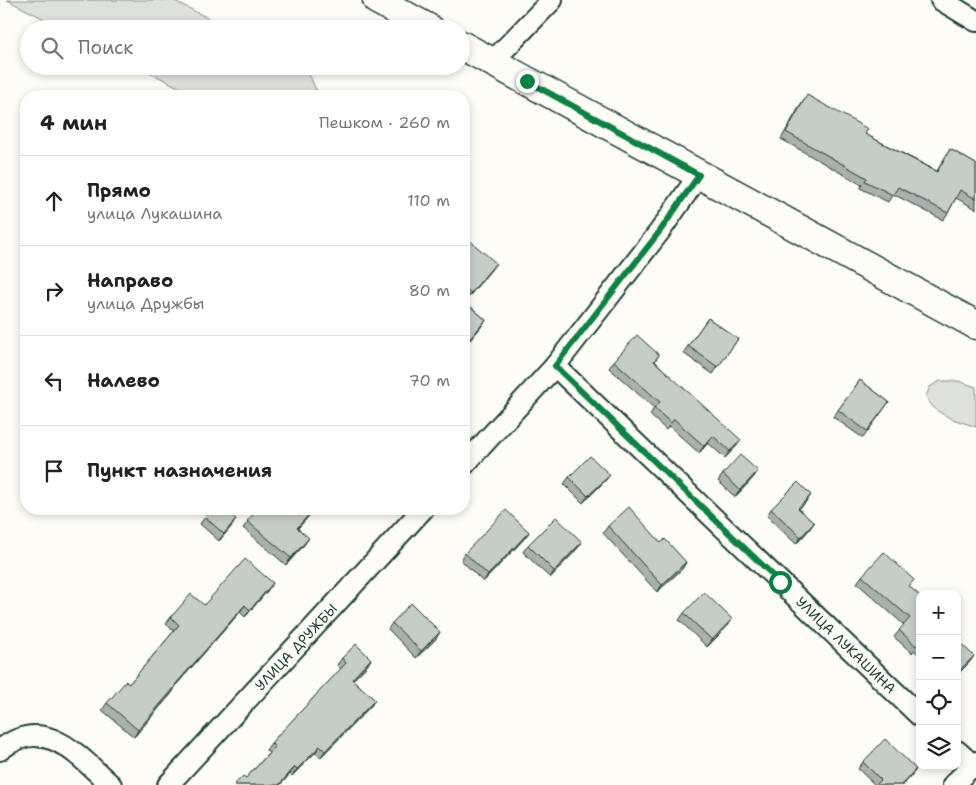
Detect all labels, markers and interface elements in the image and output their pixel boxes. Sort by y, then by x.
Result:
search box [20,20,470,75]
icon: search [38,34,66,62]
text: Поиск [78,35,133,60]
route end [516,70,539,93]
text: 4 мин [40,109,107,137]
text: Пешком · 260 m [319,112,450,133]
text: Прямо [87,178,151,203]
icon: ahead [40,187,68,215]
text: 110 m [407,190,450,211]
text: улица Лукашина [87,203,222,224]
text: Направо [87,268,173,293]
icon: right [40,277,68,305]
text: 80 m [409,280,450,301]
text: улица Дружбы [87,293,204,314]
icon: left [40,367,68,395]
text: Налево [87,368,160,393]
text: 70 m [409,370,450,391]
icon: arrive [40,457,68,485]
text: Пункт назначения [87,458,272,483]
route start [769,571,792,594]
map controls [916,590,961,770]
button: + [916,590,961,635]
street label: УЛИЦА ЛУКАШИНА [792,593,900,697]
street label: УЛИЦА ДРУЖБЫ [251,600,341,694]
button: − [916,635,961,680]
button: locate [916,680,961,725]
button: layers [916,725,961,770]

